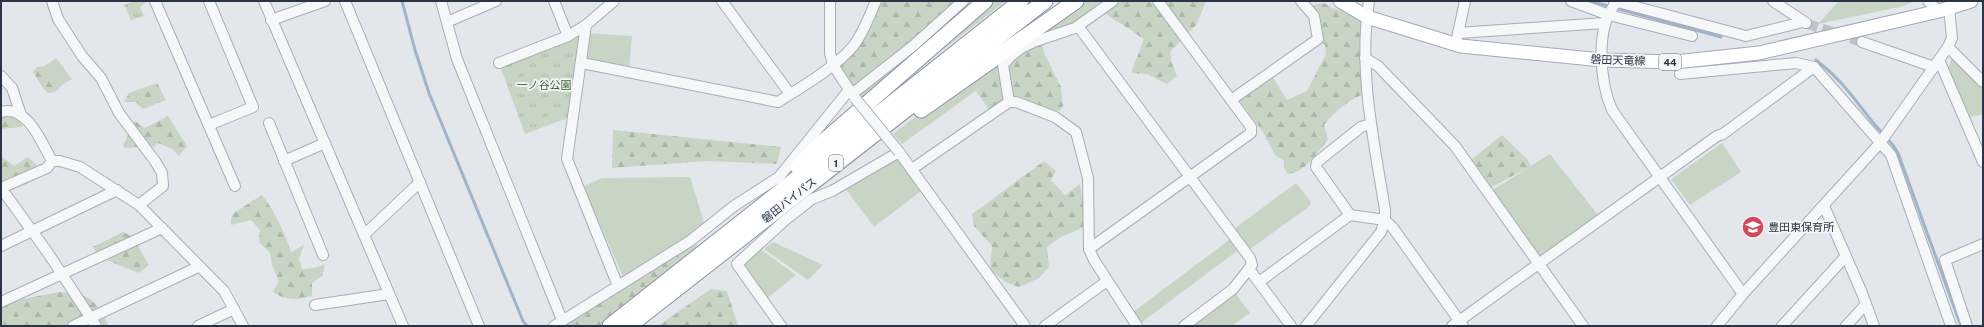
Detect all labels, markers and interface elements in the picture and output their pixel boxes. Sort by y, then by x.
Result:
street label: 磐田天竜線 [1590,53,1646,67]
road number: 44 [1659,54,1681,70]
park label: 一ノ谷公園 [517,79,572,91]
road number: 1 [829,155,843,171]
street label: 磐田バイパス [759,175,819,225]
school or university icon: 豊田東保育所 [1740,214,1766,240]
place label: 豊田東保育所 [1768,221,1835,233]

